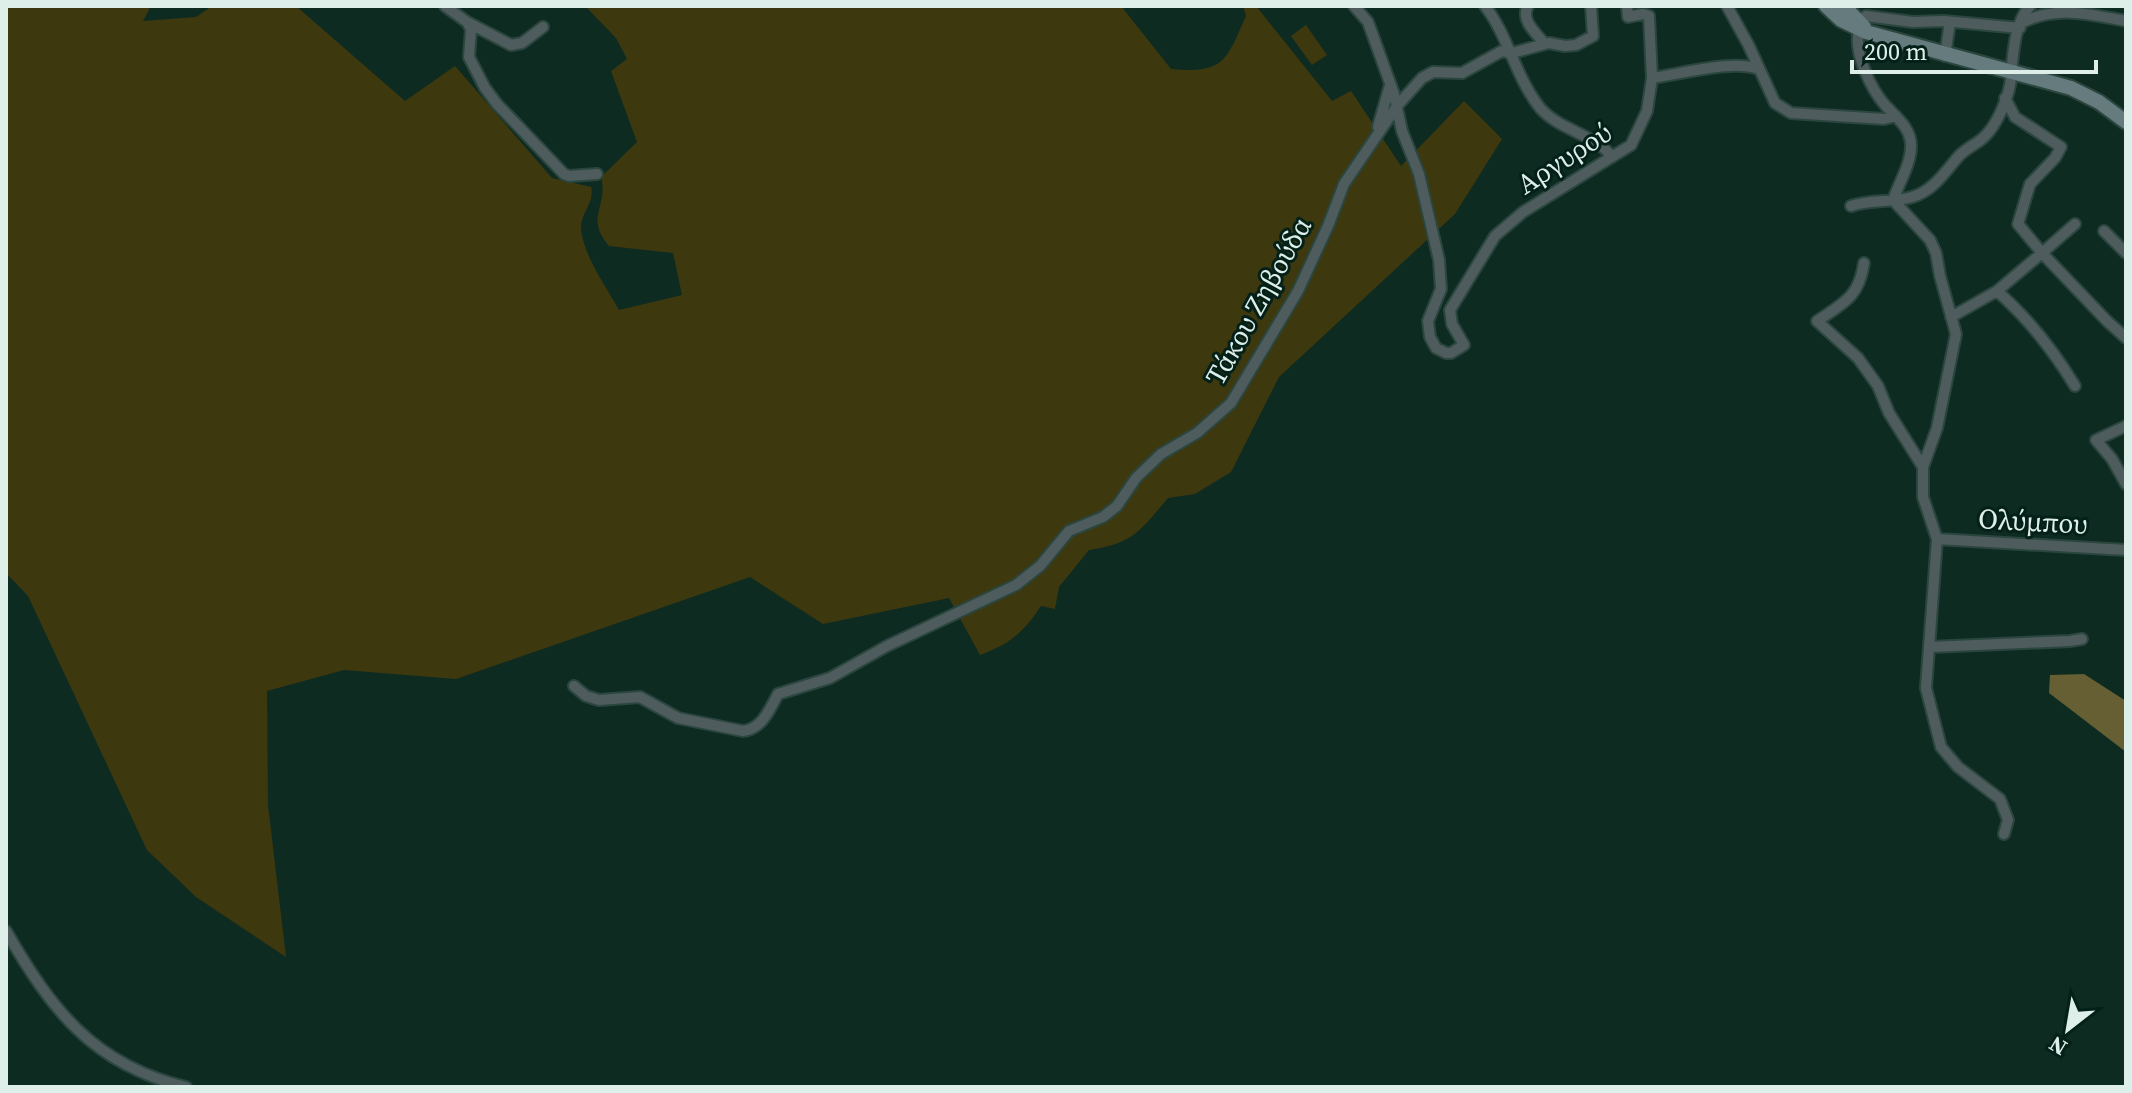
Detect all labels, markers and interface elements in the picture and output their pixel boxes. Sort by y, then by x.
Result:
scale bar [1852,24,2096,74]
text: 200 m [1864,35,1927,68]
street label: Αργυρού [1509,113,1619,203]
street label: Τάκου Ζηβούδα [1196,210,1320,392]
street label: Ολύμπου [1977,499,2089,543]
north arrow [2028,989,2108,1069]
text: N [2043,1029,2072,1063]

